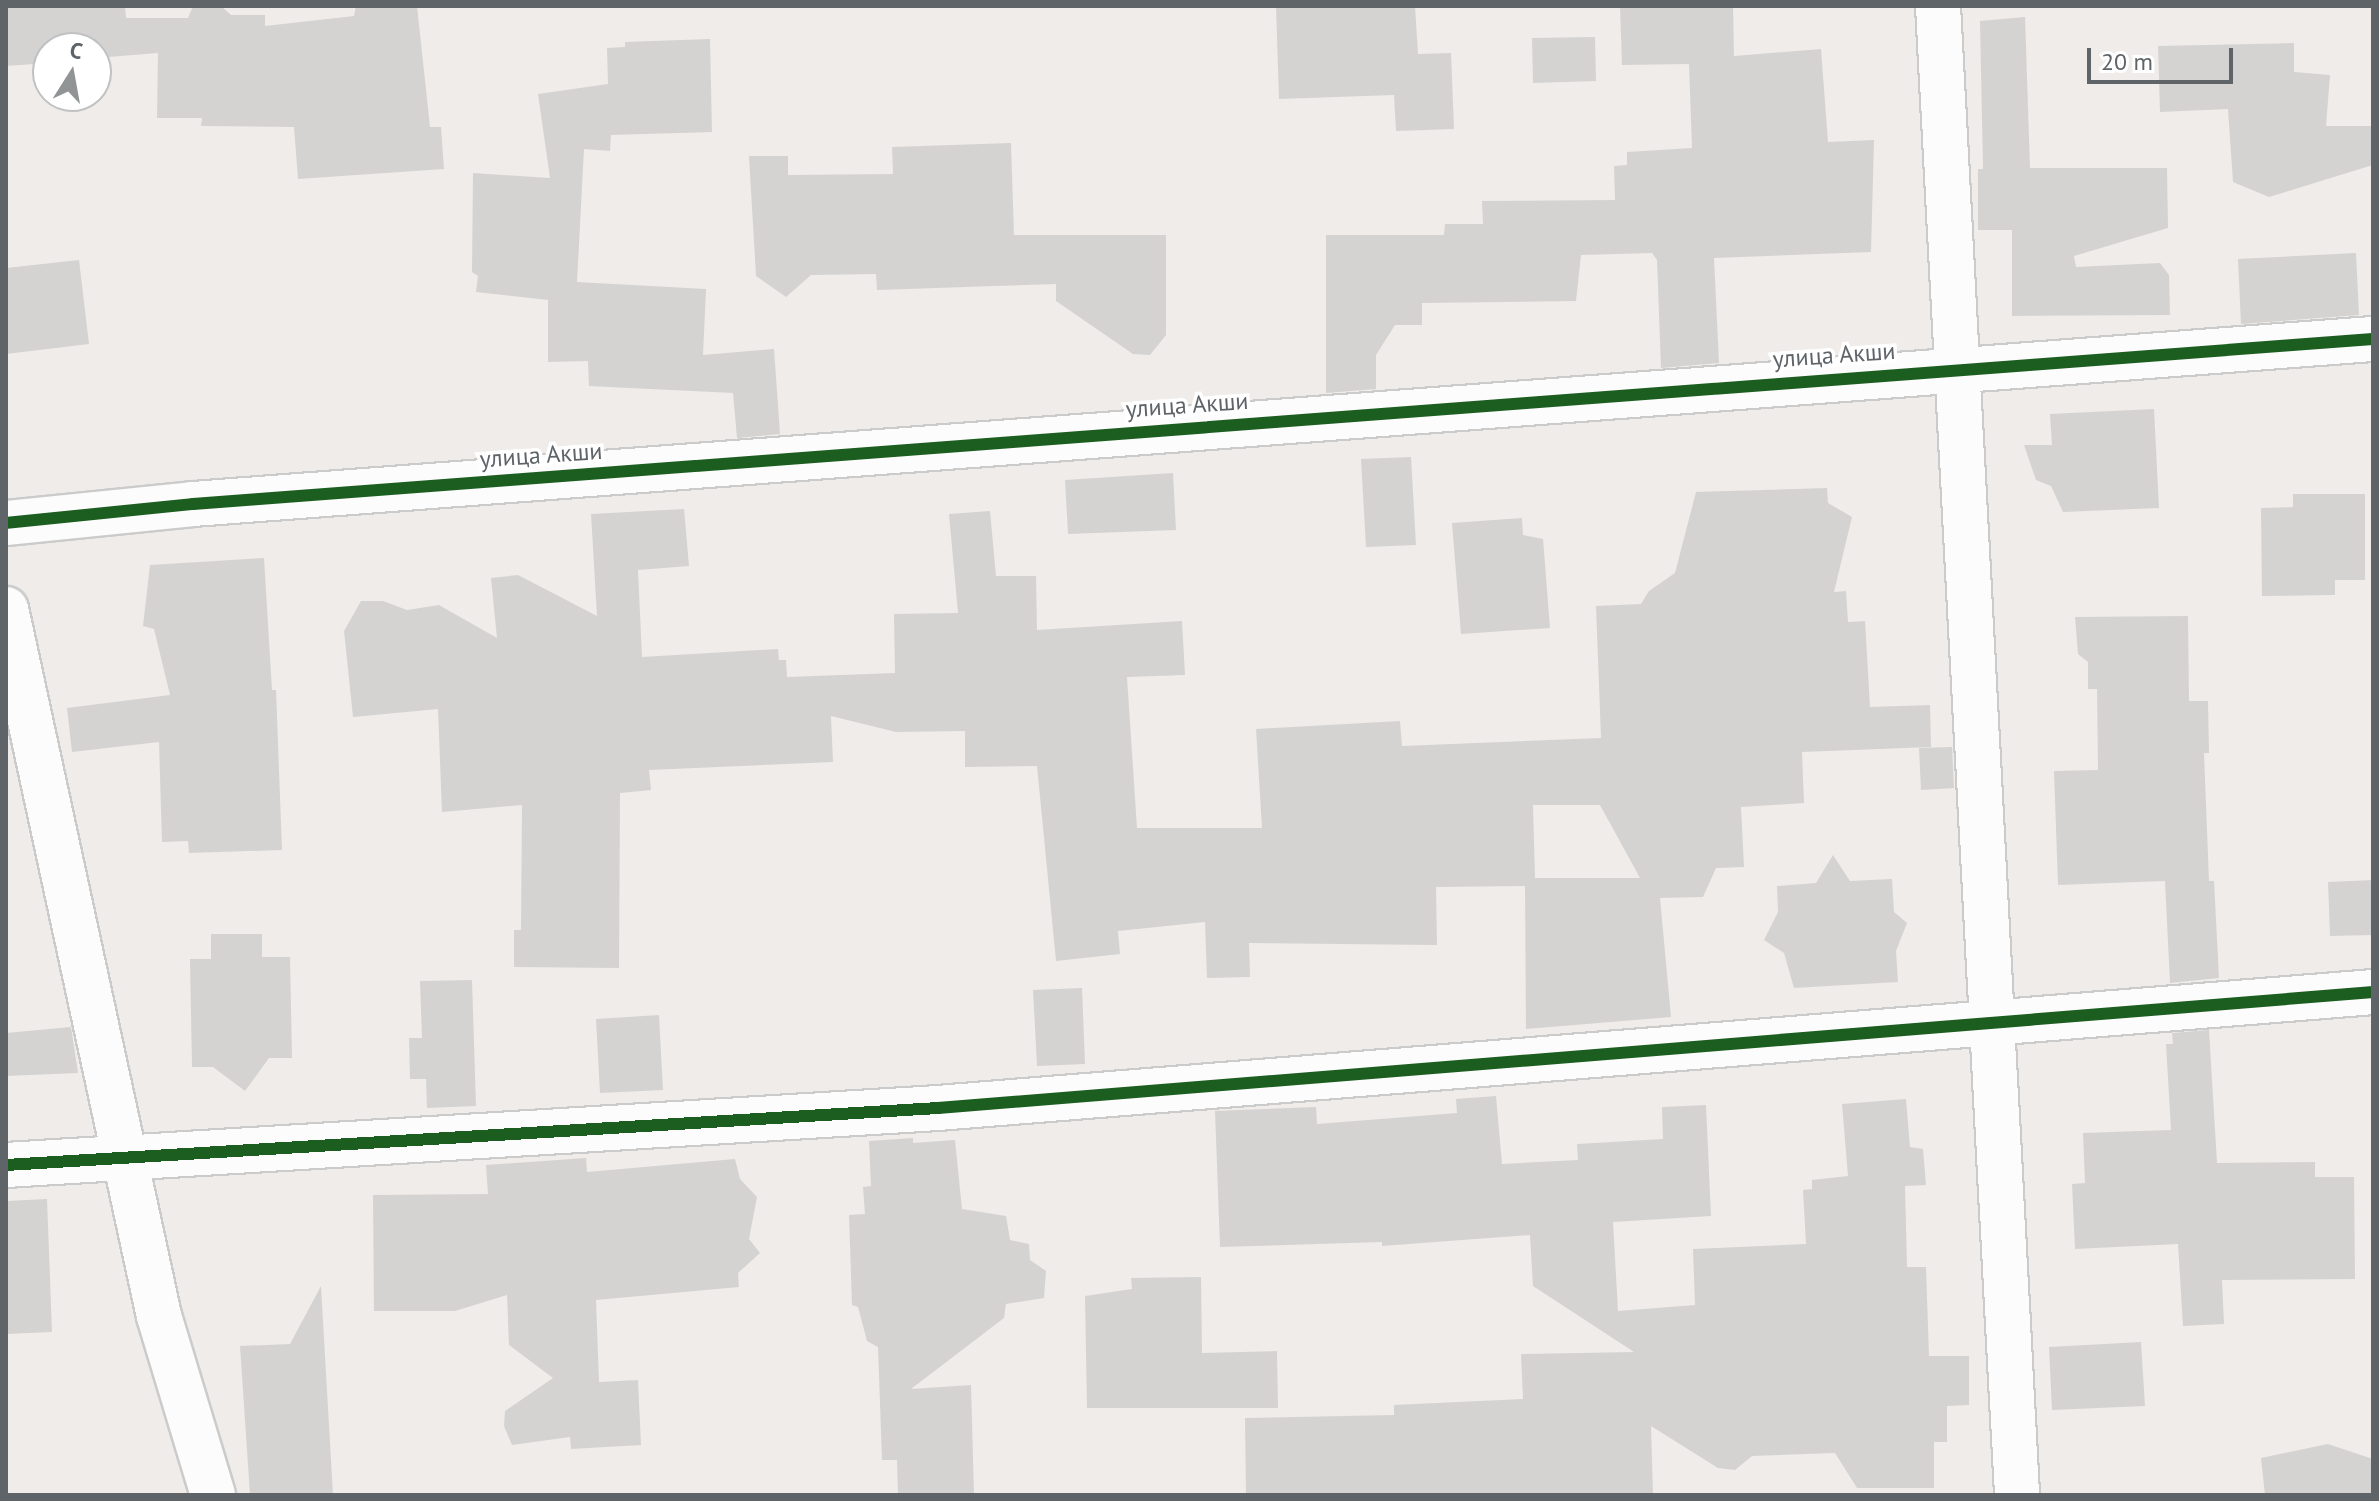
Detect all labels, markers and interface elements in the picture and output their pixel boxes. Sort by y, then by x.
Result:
north arrow [32,32,112,112]
scale bar [2091,32,2237,82]
text: С [67,35,85,65]
text: 20 m [2101,46,2153,77]
street label: улица Акши [1771,336,1897,374]
street label: улица Акши [1124,386,1250,424]
street label: улица Акши [478,436,604,474]

